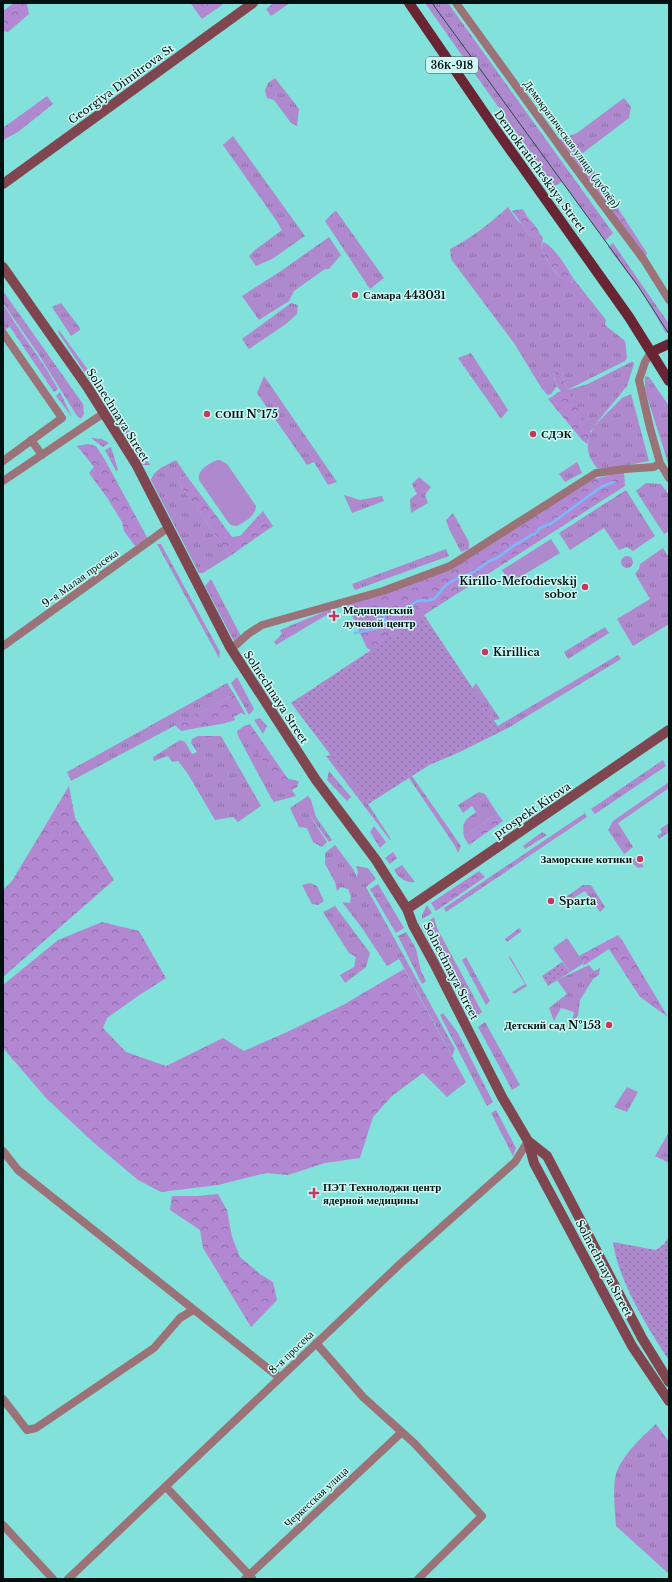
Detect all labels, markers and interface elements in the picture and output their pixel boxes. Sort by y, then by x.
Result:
street label: Georgiya Dimitrova St [66,41,177,127]
road number: 36К-918 [426,57,478,73]
street label: Демократическая улица (дублёр) [521,77,623,211]
street label: Demokraticheskaya Street [491,107,590,235]
place label: Самара 443031 [363,288,446,302]
marker: Самара 443031 [350,290,360,300]
street label: Solnechnaya Street [84,366,153,465]
place label: СОШ №175 [215,407,278,421]
marker: СОШ №175 [202,409,212,419]
place label: СДЭК [541,427,572,441]
marker: СДЭК [528,429,538,439]
street label: 9-я Малая просека [39,546,121,610]
place label: Kirillo-Mefodievskij sobor [459,574,578,601]
marker: Kirillo-Mefodievskij sobor [580,582,590,592]
place label: Медицинский лучевой центр [343,603,416,630]
marker: Медицинский лучевой центр [328,610,340,622]
place label: Kirillica [493,645,540,659]
marker: Kirillica [480,647,490,657]
street label: Solnechnaya Street [241,648,312,747]
street label: prospekt Kirova [491,779,574,841]
place label: Заморские котики [540,852,633,866]
marker: Заморские котики [635,854,645,864]
place label: Sparta [559,894,597,908]
marker: Sparta [546,896,556,906]
street label: Solnechnaya Street [420,920,482,1023]
place label: Детский сад №153 [504,1018,601,1032]
marker: Детский сад №153 [604,1020,614,1030]
place label: ПЭТ Технолоджи центр ядерной медицины [323,1180,441,1207]
marker: ПЭТ Технолоджи центр ядерной медицины [308,1187,320,1199]
street label: Solnechnaya Street [573,1217,636,1320]
street label: 8-я просека [266,1327,316,1377]
street label: Черкесская улица [281,1464,351,1530]

